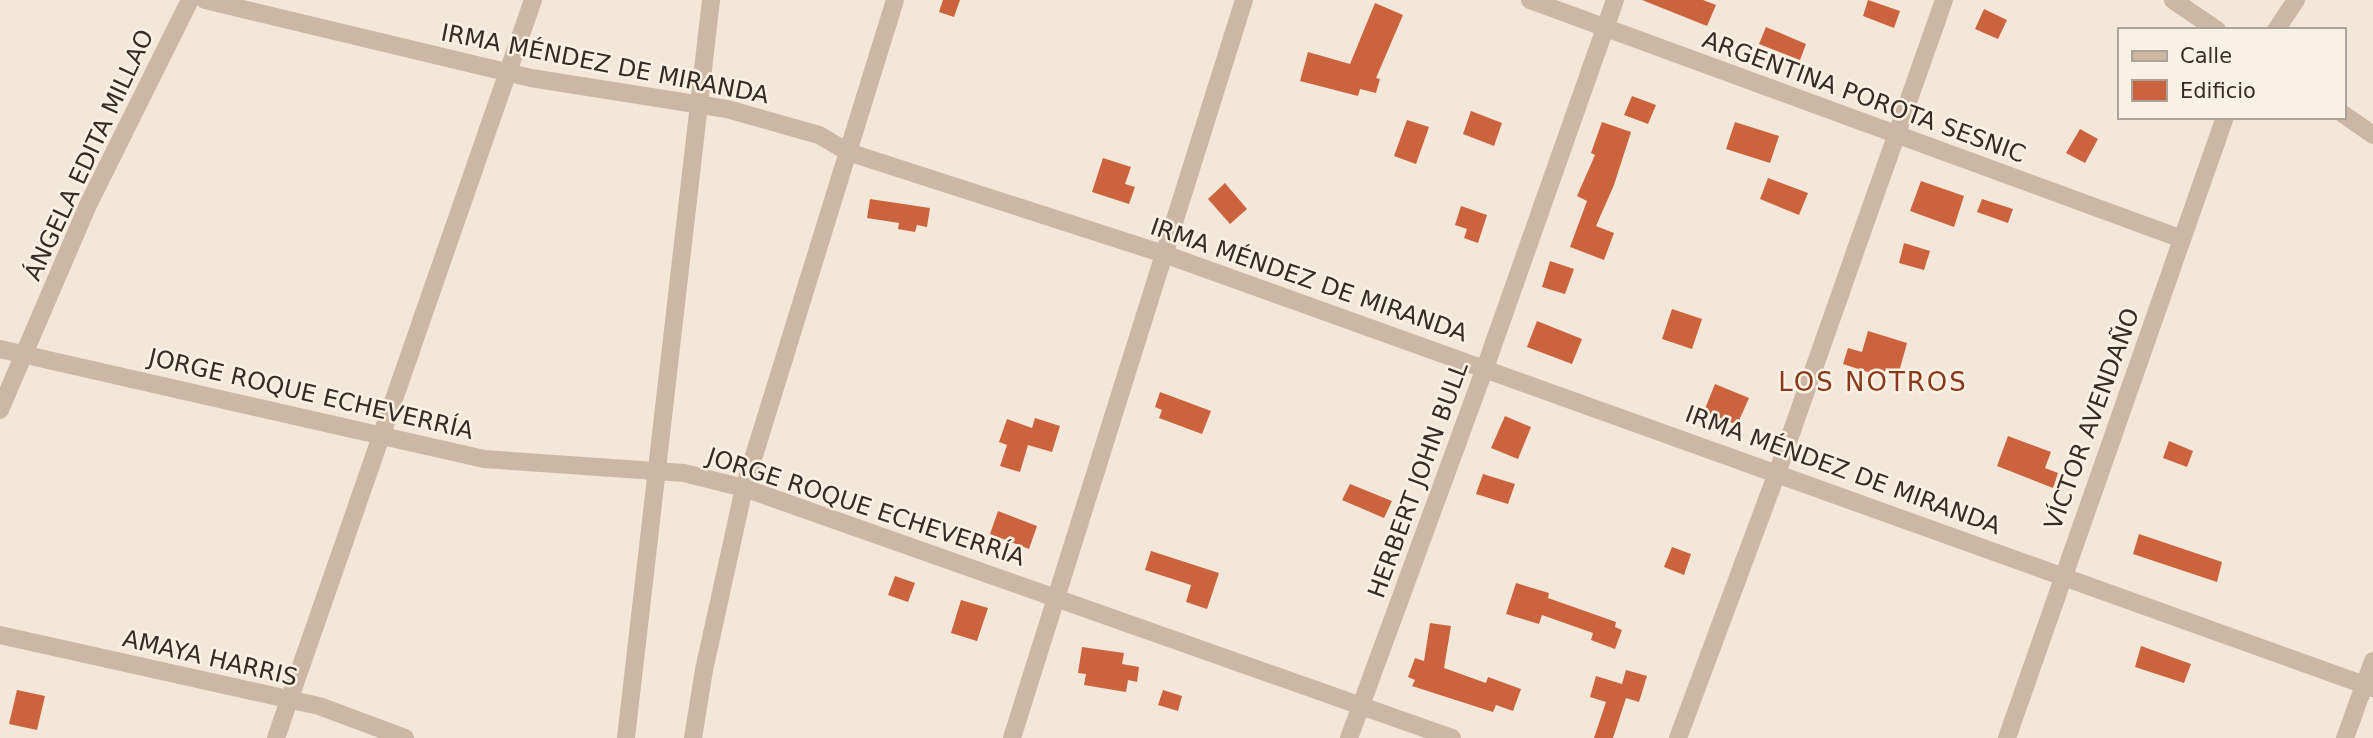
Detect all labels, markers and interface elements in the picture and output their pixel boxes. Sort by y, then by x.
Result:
street label: IRMA MÉNDEZ DE MIRANDA [439,17,772,110]
street label: ÁNGELA EDITA MILLAO [18,25,160,285]
street label: ARGENTINA POROTA SESNIC [1699,25,2029,169]
legend [2118,28,2345,119]
text: Calle [2180,44,2232,68]
text: Edificio [2180,79,2256,103]
street label: IRMA MÉNDEZ DE MIRANDA [1147,212,1472,348]
street label: VÍCTOR AVENDAÑO [2037,304,2145,534]
street label: JORGE ROQUE ECHEVERRÍA [144,342,477,445]
street label: HERBERT JOHN BULL [1362,358,1474,602]
district label: LOS NOTROS [1778,367,1968,397]
street label: IRMA MÉNDEZ DE MIRANDA [1681,399,2005,540]
street label: JORGE ROQUE ECHEVERRÍA [702,441,1029,572]
street label: AMAYA HARRIS [120,624,300,692]

